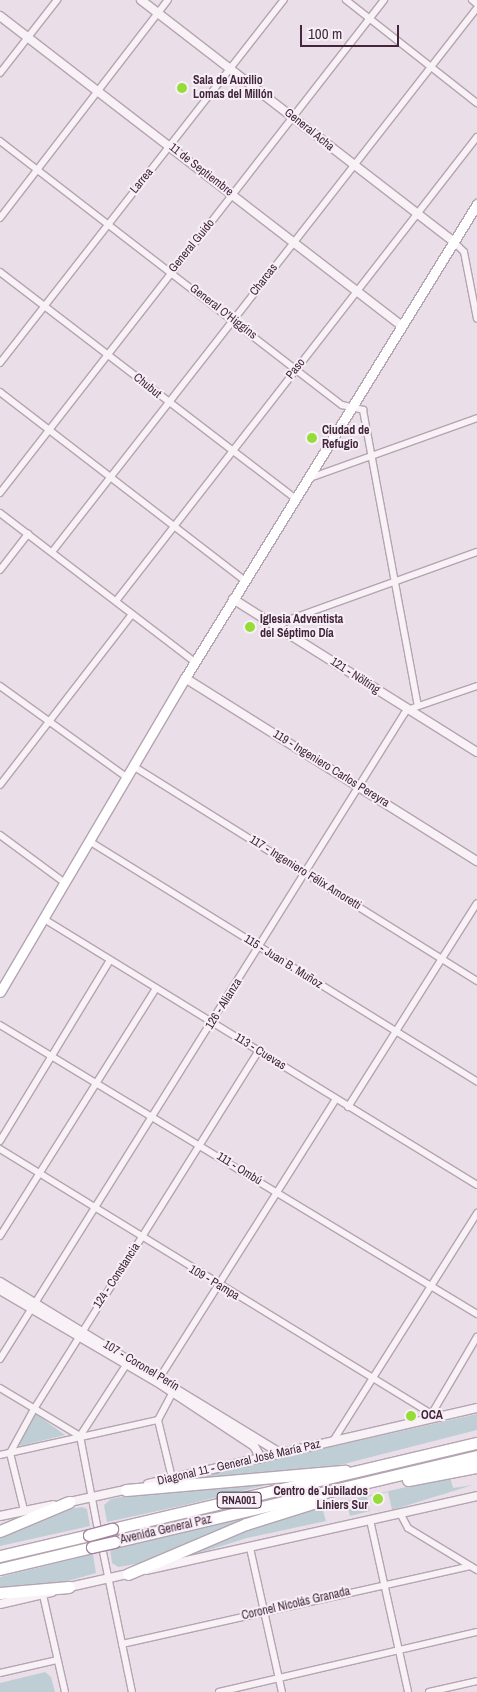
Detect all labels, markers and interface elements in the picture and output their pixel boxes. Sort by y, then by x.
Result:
scale bar [302,15,401,47]
text: 100 m [308,23,342,44]
place label: Sala de Auxilio Lomas del Millón [193,74,273,102]
marker: Sala de Auxilio Lomas del Millón [175,81,189,95]
street label: General Acha [281,105,337,155]
street label: 11 de Septiembre [166,140,236,200]
street label: Larrea [127,165,157,197]
street label: General Guido [166,216,218,276]
street label: Charcas [247,261,281,299]
street label: General O'Higgins [187,281,259,343]
street label: Paso [283,356,309,382]
street label: Chubut [130,370,164,402]
place label: Ciudad de Refugio [322,424,370,452]
marker: Ciudad de Refugio [306,432,318,444]
place label: Iglesia Adventista del Séptimo Día [260,613,344,641]
marker: Iglesia Adventista del Séptimo Día [244,621,256,633]
street label: 121 - Nölting [327,655,383,697]
street label: 119 - Ingeniero Carlos Pereyra [270,727,392,811]
street label: 117 - Ingeniero Félix Amoretti [246,833,364,913]
street label: 115 - Juan B. Muñoz [241,932,325,992]
street label: 126 - Alianza [203,976,245,1032]
street label: 113 - Cuevas [232,1031,288,1073]
street label: 111 - Ombú [214,1150,264,1188]
street label: 124 - Constancia [91,1241,143,1311]
street label: 109 - Pampa [186,1262,242,1304]
street label: 107 - Coronel Perín [100,1338,182,1394]
place label: OCA [421,1409,443,1423]
marker: OCA [405,1410,417,1422]
street label: Diagonal 11 - General José María Paz [156,1437,322,1489]
place label: Centro de Jubilados Liniers Sur [273,1485,368,1513]
road number: RNA001 [216,1492,262,1508]
marker: Centro de Jubilados Liniers Sur [372,1493,384,1505]
street label: Avenida General Paz [119,1512,213,1548]
street label: Coronel Nicolás Granada [240,1584,352,1624]

